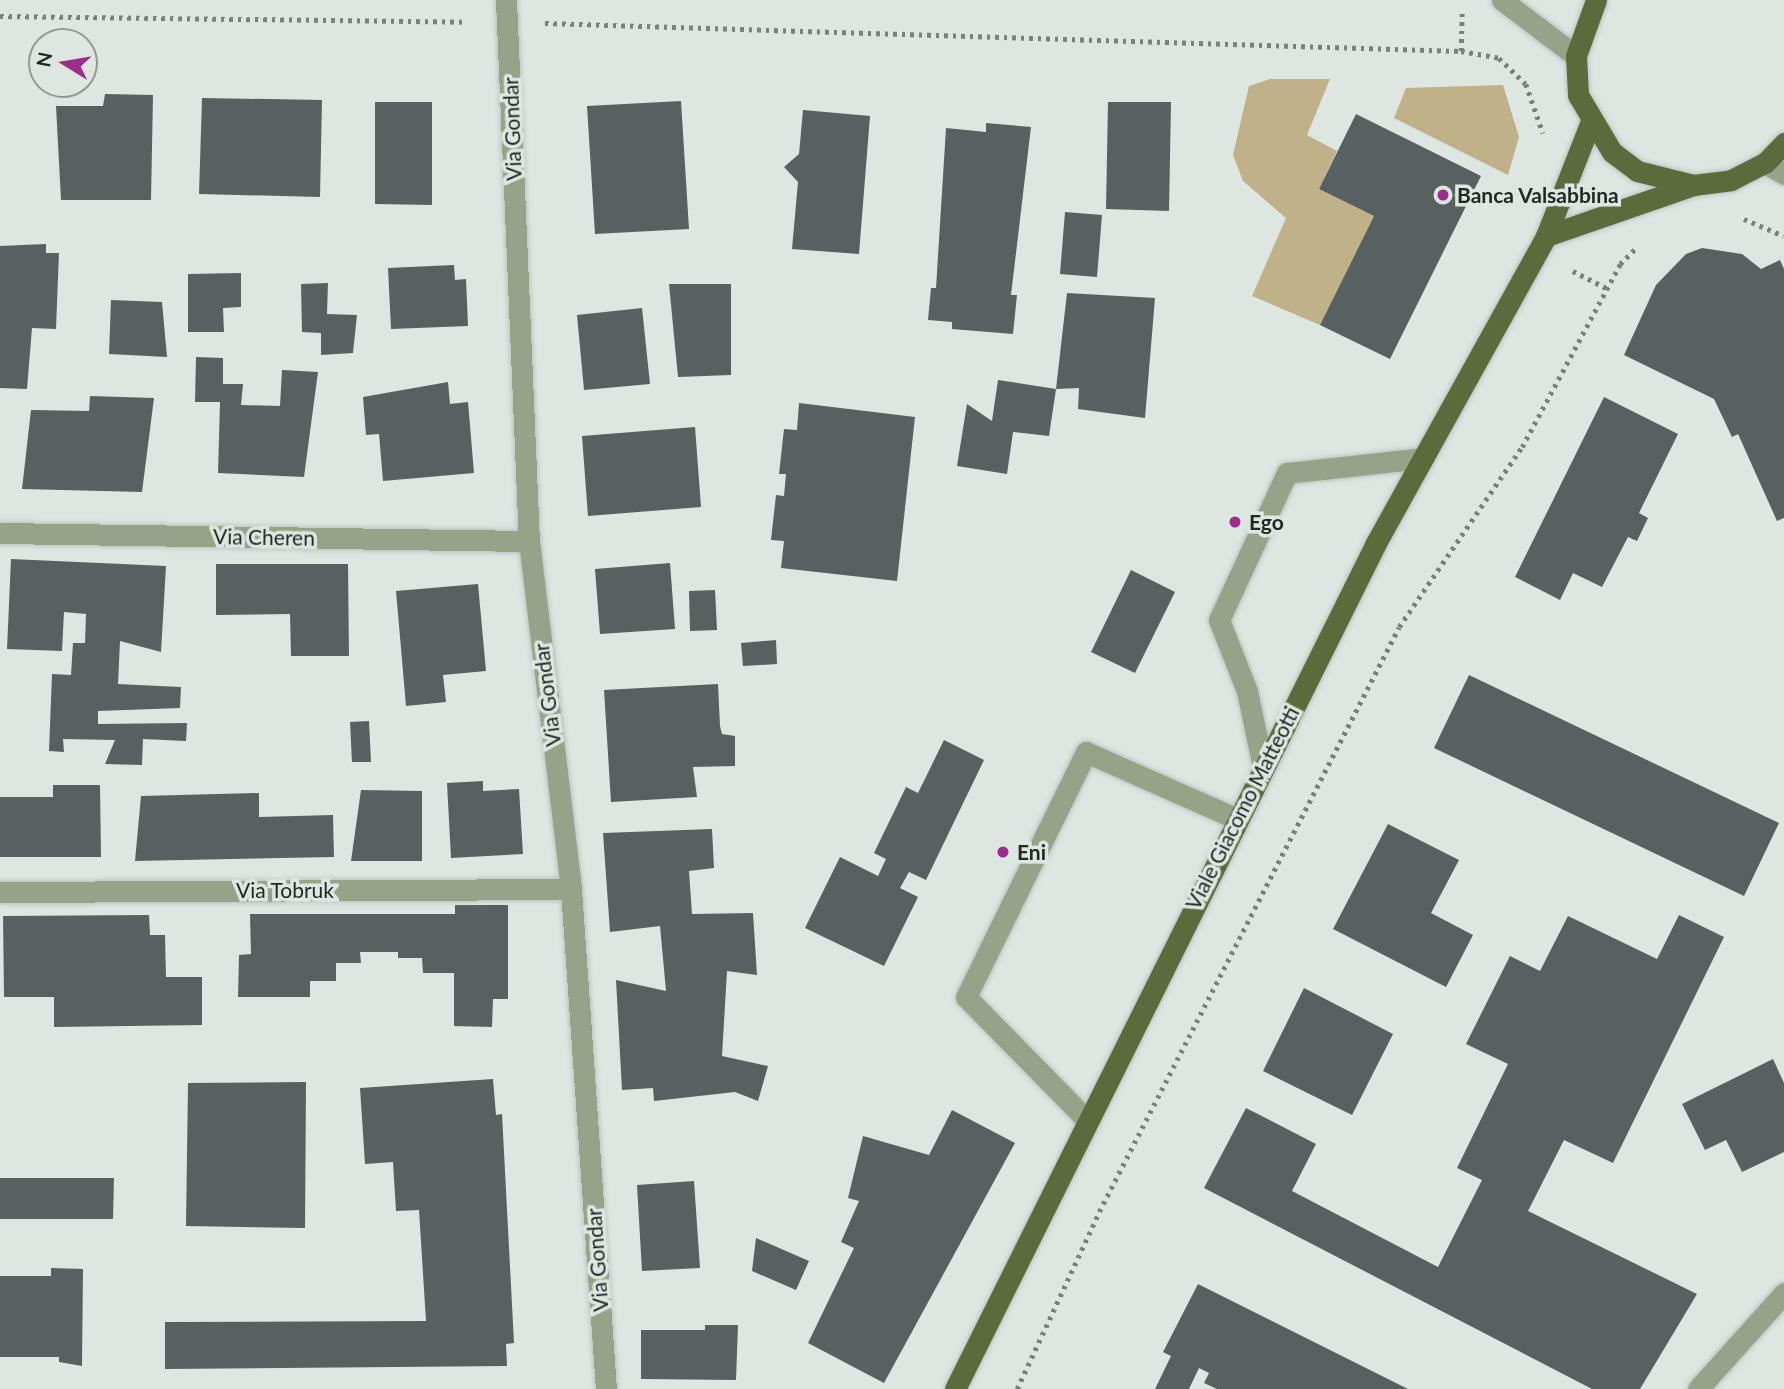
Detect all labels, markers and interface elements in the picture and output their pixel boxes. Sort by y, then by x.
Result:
north arrow [28,28,98,98]
text: N [31,50,57,69]
street label: Via Gondar [498,77,526,181]
place label: Banca Valsabbina [1457,182,1619,208]
marker: Banca Valsabbina [1435,187,1451,203]
place label: Ego [1249,509,1284,535]
marker: Ego [1227,514,1243,530]
street label: Via Cheren [213,524,315,550]
street label: Via Gondar [528,642,566,748]
street label: Viale Giacomo Matteotti [1180,702,1304,914]
place label: Eni [1017,839,1046,865]
marker: Eni [995,844,1011,860]
street label: Via Tobruk [236,877,334,903]
street label: Via Gondar [581,1207,613,1313]

